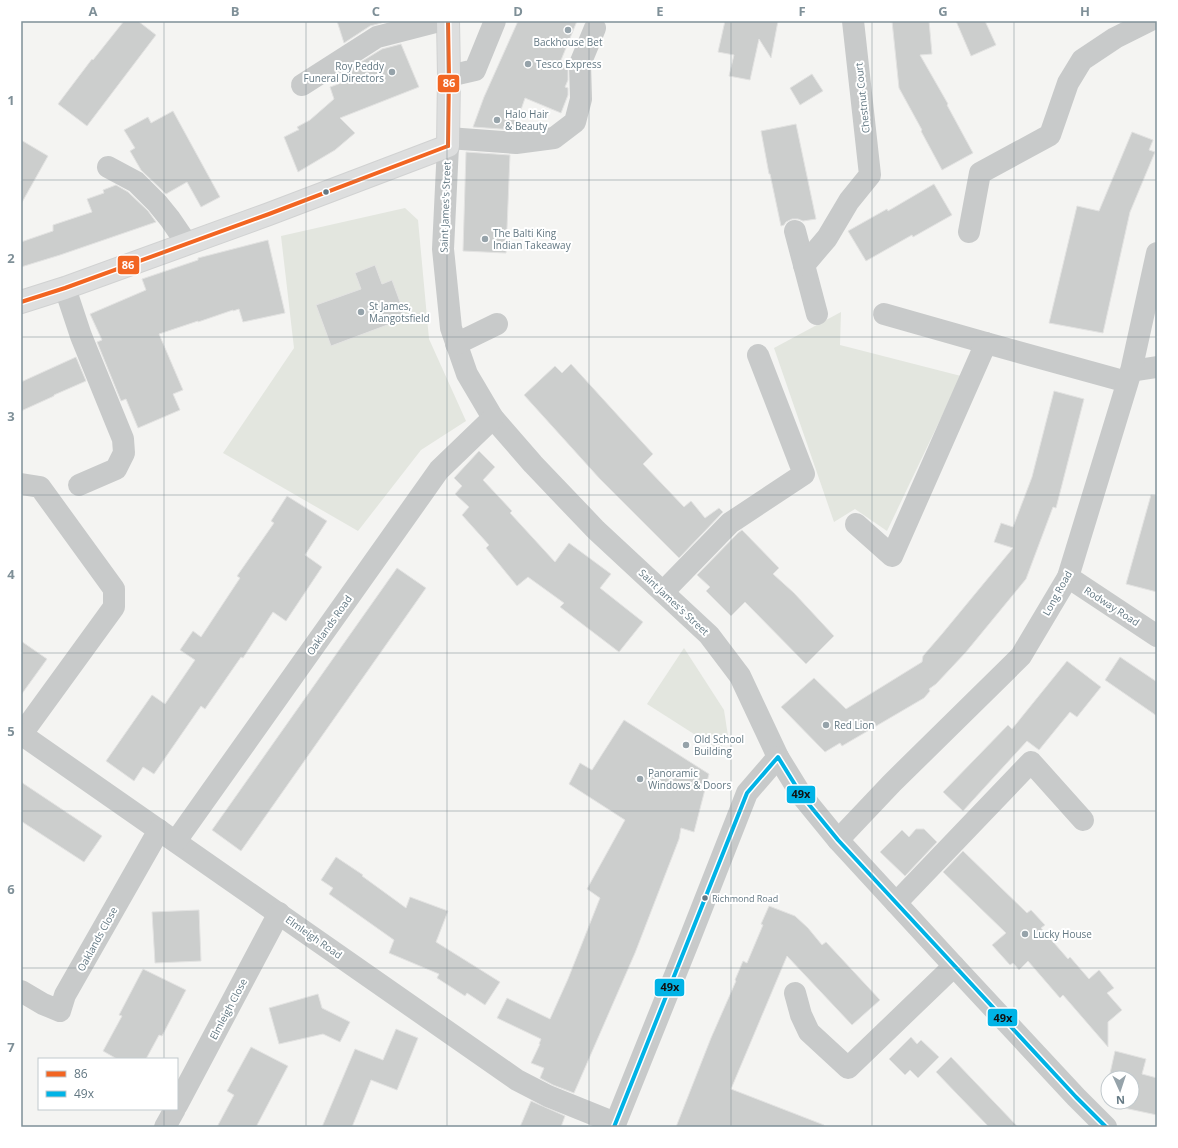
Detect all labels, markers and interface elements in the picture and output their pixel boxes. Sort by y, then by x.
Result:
text: A [89,2,98,20]
text: B [231,2,240,20]
text: C [372,2,380,20]
text: D [513,2,523,20]
text: E [656,2,664,20]
text: F [798,2,806,20]
text: G [938,2,948,20]
text: H [1080,2,1090,20]
marker: Backhouse Bet [563,25,573,35]
place label: Backhouse Bet [534,35,603,49]
place label: Tesco Express [536,57,602,71]
place label: Roy Peddy Funeral Directors [303,59,385,85]
marker: Tesco Express [523,59,533,69]
street label: Chestnut Court [851,62,873,134]
marker: Roy Peddy Funeral Directors [387,67,397,77]
line badge: 86 [437,74,460,93]
text: 86 [443,75,455,90]
text: 1 [7,91,15,109]
place label: Halo Hair & Beauty [505,107,549,133]
marker: Halo Hair & Beauty [492,115,502,125]
street label: Saint James's Street [436,161,454,253]
unlabelled marker [321,187,331,197]
place label: The Balti King Indian Takeaway [493,226,572,252]
marker: The Balti King Indian Takeaway [480,234,490,244]
text: 2 [7,249,15,267]
line badge: 86 [117,255,140,275]
text: 86 [122,257,134,272]
place label: St James, Mangotsfield [369,299,430,325]
marker: St James, Mangotsfield [356,307,366,317]
text: 3 [7,407,15,425]
text: 4 [7,565,15,583]
street label: Saint James's Street [636,566,712,639]
street label: Long Road [1039,568,1075,618]
street label: Rodway Road [1082,583,1142,629]
street label: Oaklands Road [303,592,355,658]
place label: Red Lion [834,718,874,732]
marker: Red Lion [821,720,831,730]
text: 5 [7,722,15,740]
place label: Old School Building [694,732,744,758]
marker: Old School Building [681,740,691,750]
place label: Panoramic Windows & Doors [648,766,731,792]
marker: Panoramic Windows & Doors [635,774,645,784]
line badge: 49x [786,785,816,804]
text: 49x [792,786,811,801]
text: 6 [7,880,15,898]
place label: Richmond Road [712,892,778,905]
marker: Richmond Road [700,893,710,903]
street label: Oaklands Close [74,904,121,974]
street label: Elmleigh Road [283,912,345,962]
place label: Lucky House [1033,927,1092,941]
marker: Lucky House [1020,929,1030,939]
street label: Elmleigh Close [206,976,250,1042]
line badge: 49x [654,978,685,997]
text: 49x [661,979,680,994]
line badge: 49x [987,1008,1018,1027]
text: 49x [994,1010,1013,1025]
text: 7 [7,1038,15,1056]
legend [38,1058,178,1110]
text: 86 [74,1065,88,1082]
north arrow [1100,1070,1140,1110]
text: 49x [74,1085,95,1102]
text: N [1116,1093,1125,1108]

